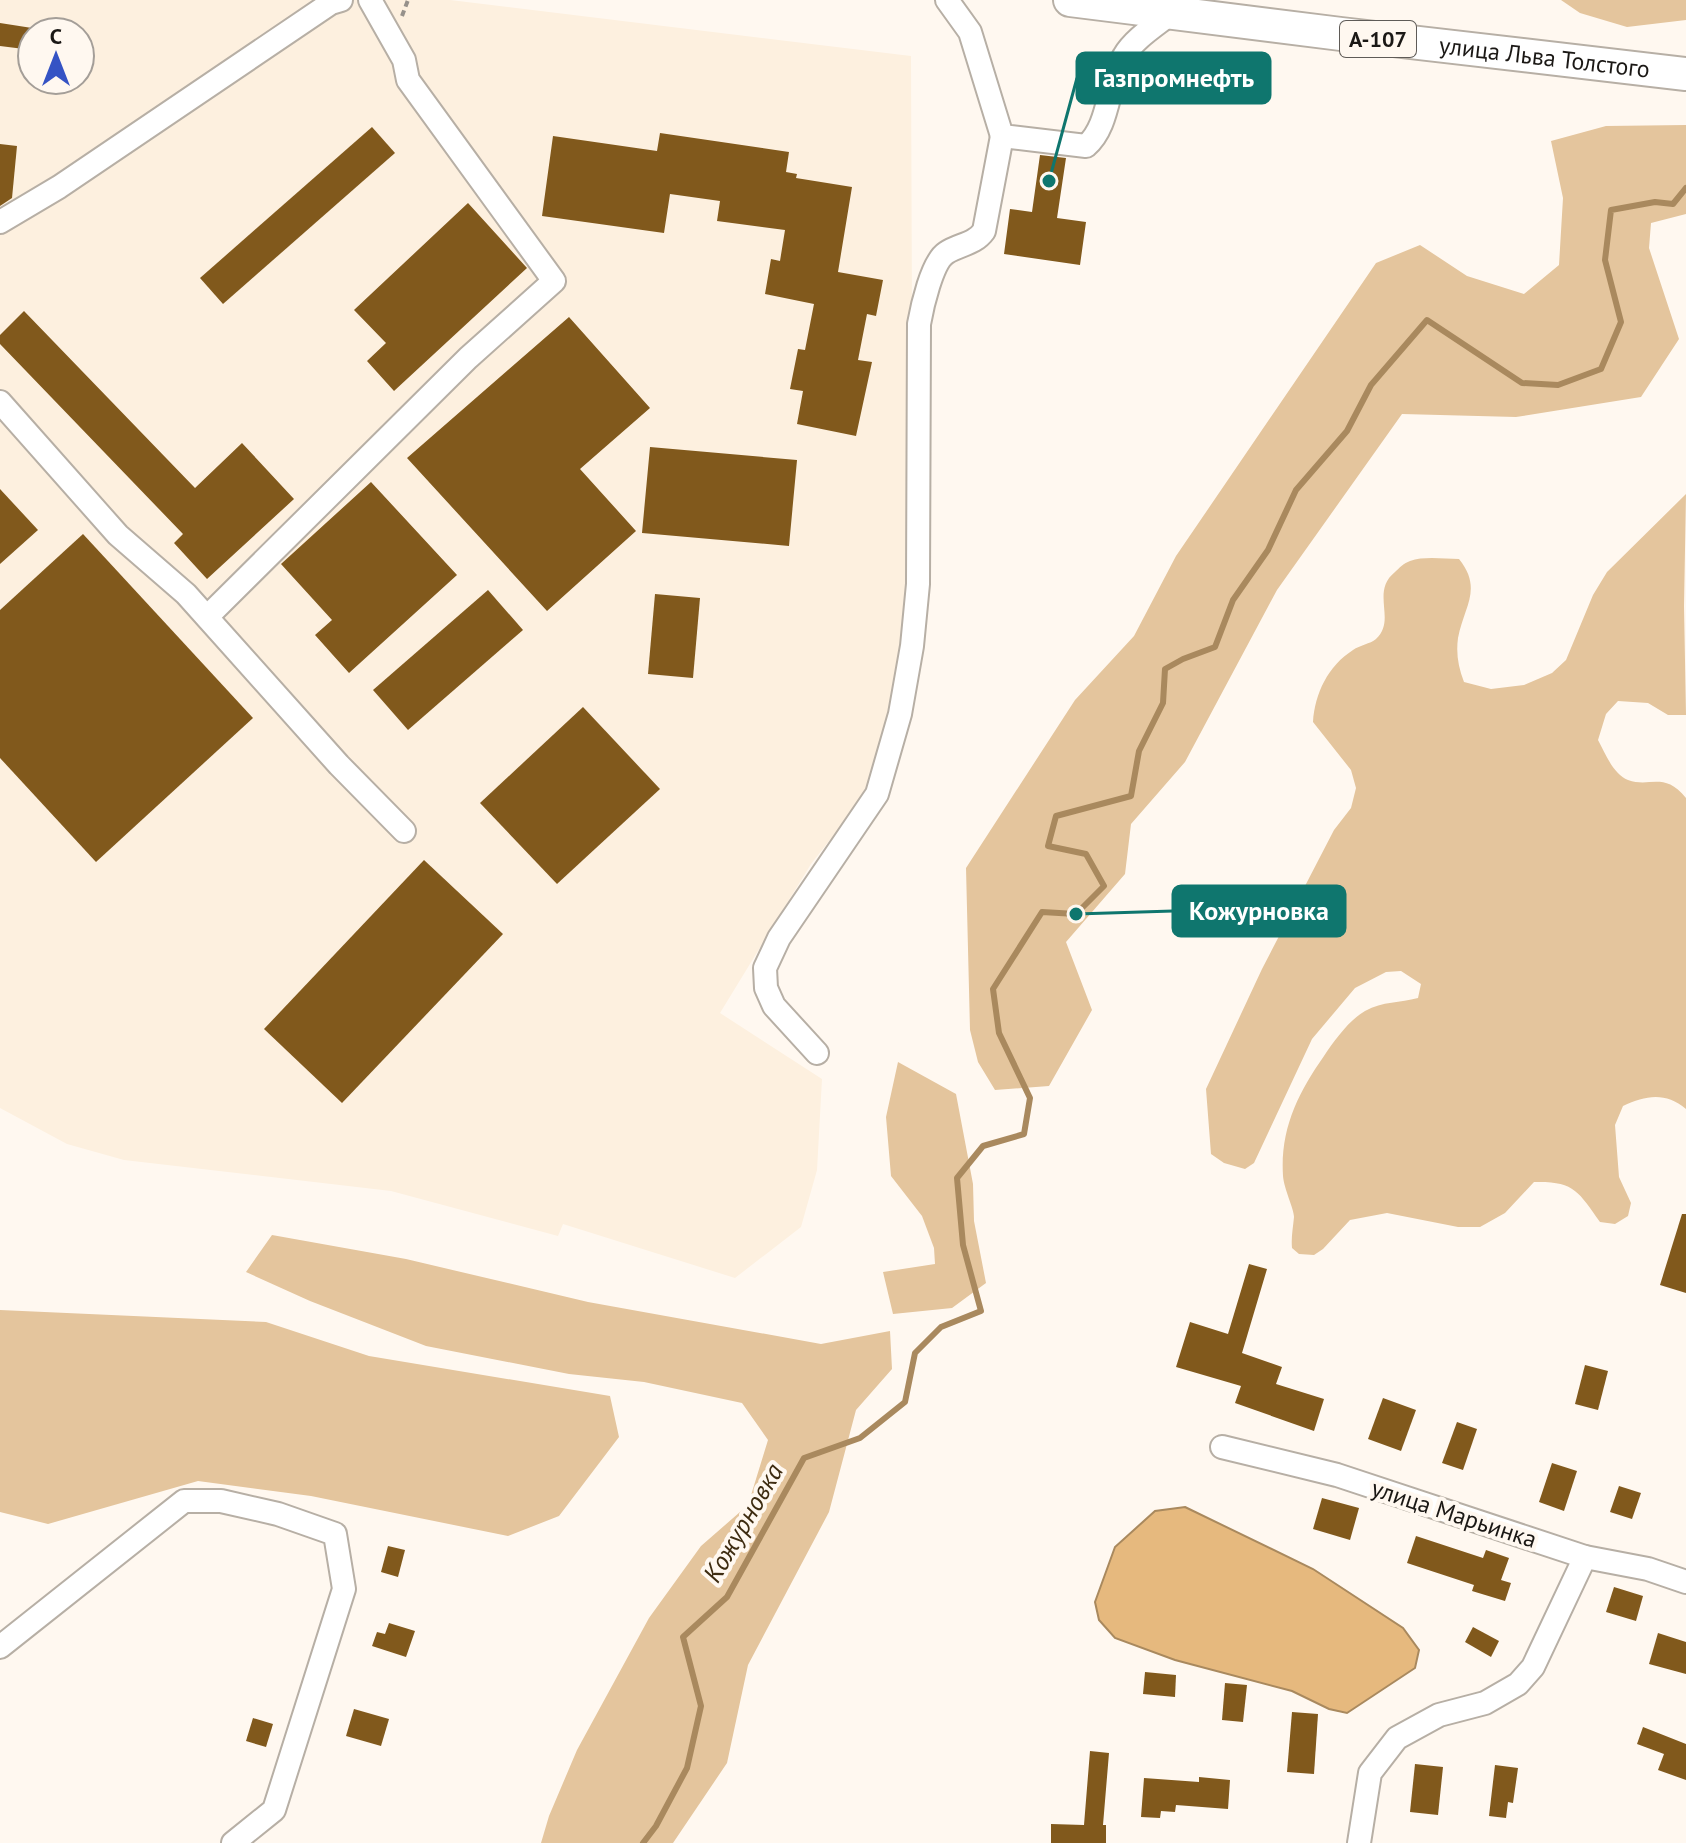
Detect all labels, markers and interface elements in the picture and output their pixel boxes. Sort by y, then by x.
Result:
north arrow [16,16,96,96]
road number: А-107 [1340,21,1416,57]
text: С [50,22,62,50]
street label: улица Льва Толстого [1438,30,1652,85]
callout: Газпромнефть [1077,53,1270,103]
text: Газпромнефть [1094,61,1255,94]
callout: Кожурновка [1173,886,1345,936]
text: Кожурновка [1189,894,1329,927]
water label: Кожурновка [695,1457,790,1588]
street label: улица Марьинка [1368,1472,1541,1555]

